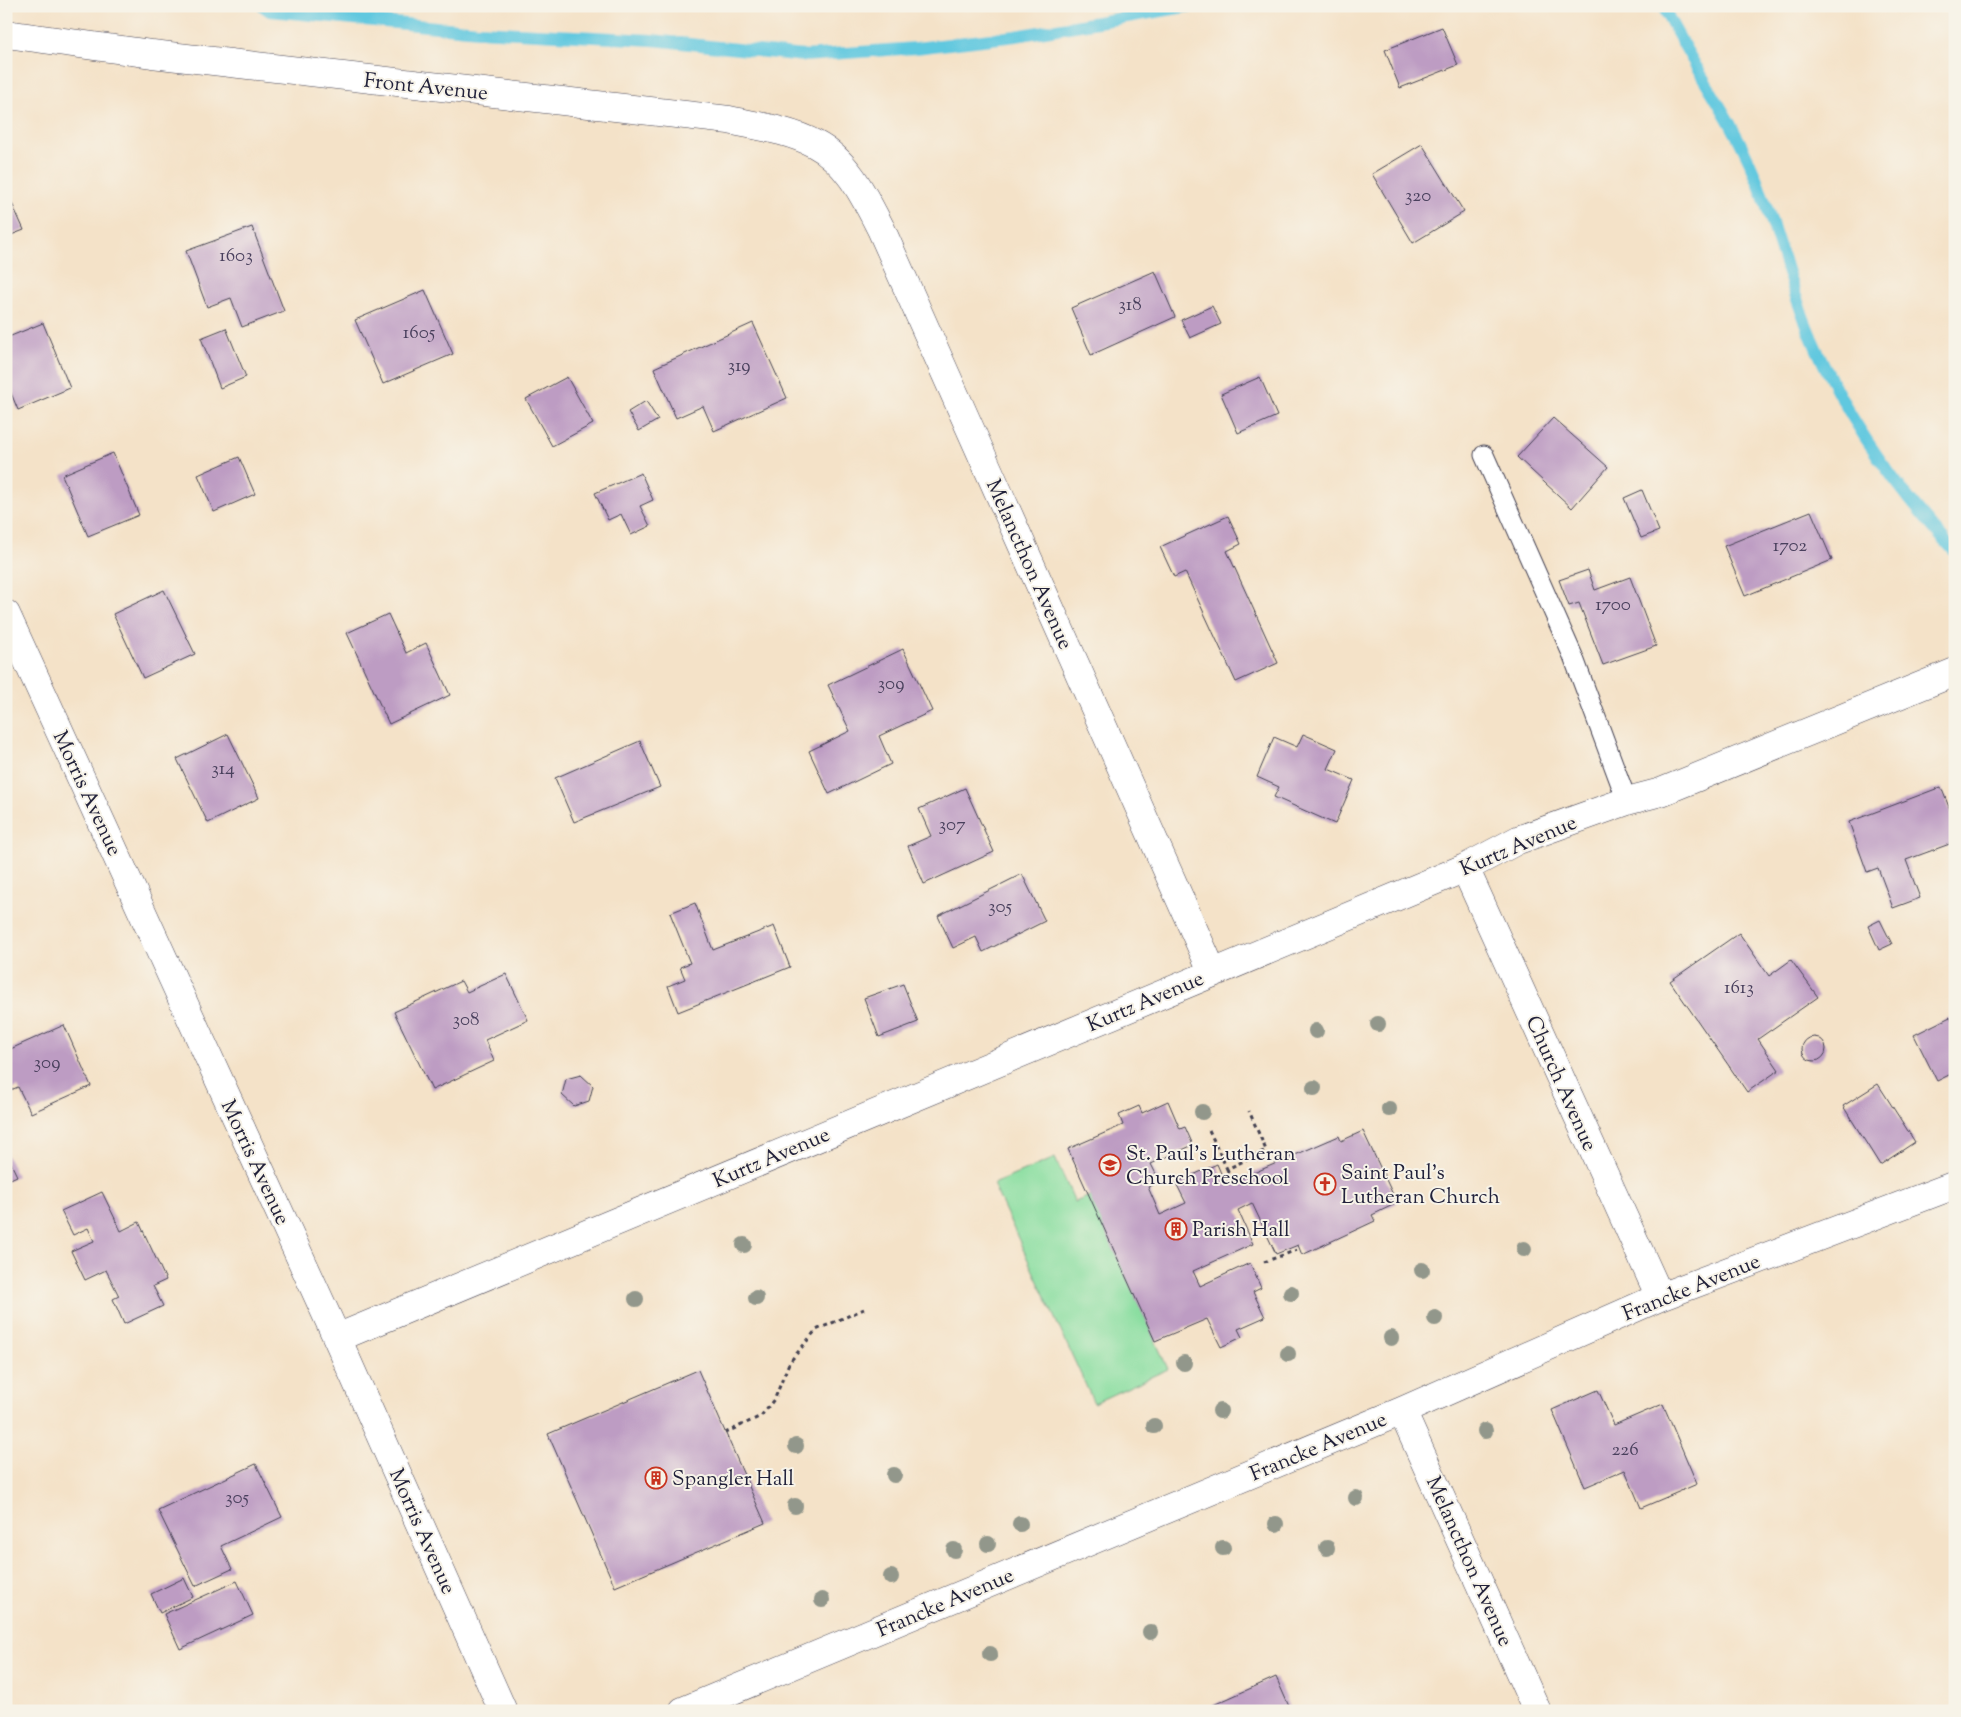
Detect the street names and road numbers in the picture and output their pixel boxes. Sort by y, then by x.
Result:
street label: Front Avenue [362,67,489,109]
street label: Melancthon Avenue [977,475,1079,655]
street label: Morris Avenue [44,726,128,861]
street label: Kurtz Avenue [1456,809,1582,885]
street label: Kurtz Avenue [1083,965,1209,1041]
street label: Church Avenue [1517,1011,1603,1156]
street label: Morris Avenue [212,1095,296,1230]
street label: Kurtz Avenue [709,1121,835,1197]
street label: Francke Avenue [1618,1248,1765,1330]
street label: Francke Avenue [1246,1406,1392,1490]
street label: Morris Avenue [380,1464,462,1600]
street label: Melancthon Avenue [1417,1472,1519,1652]
street label: Francke Avenue [873,1562,1019,1646]

